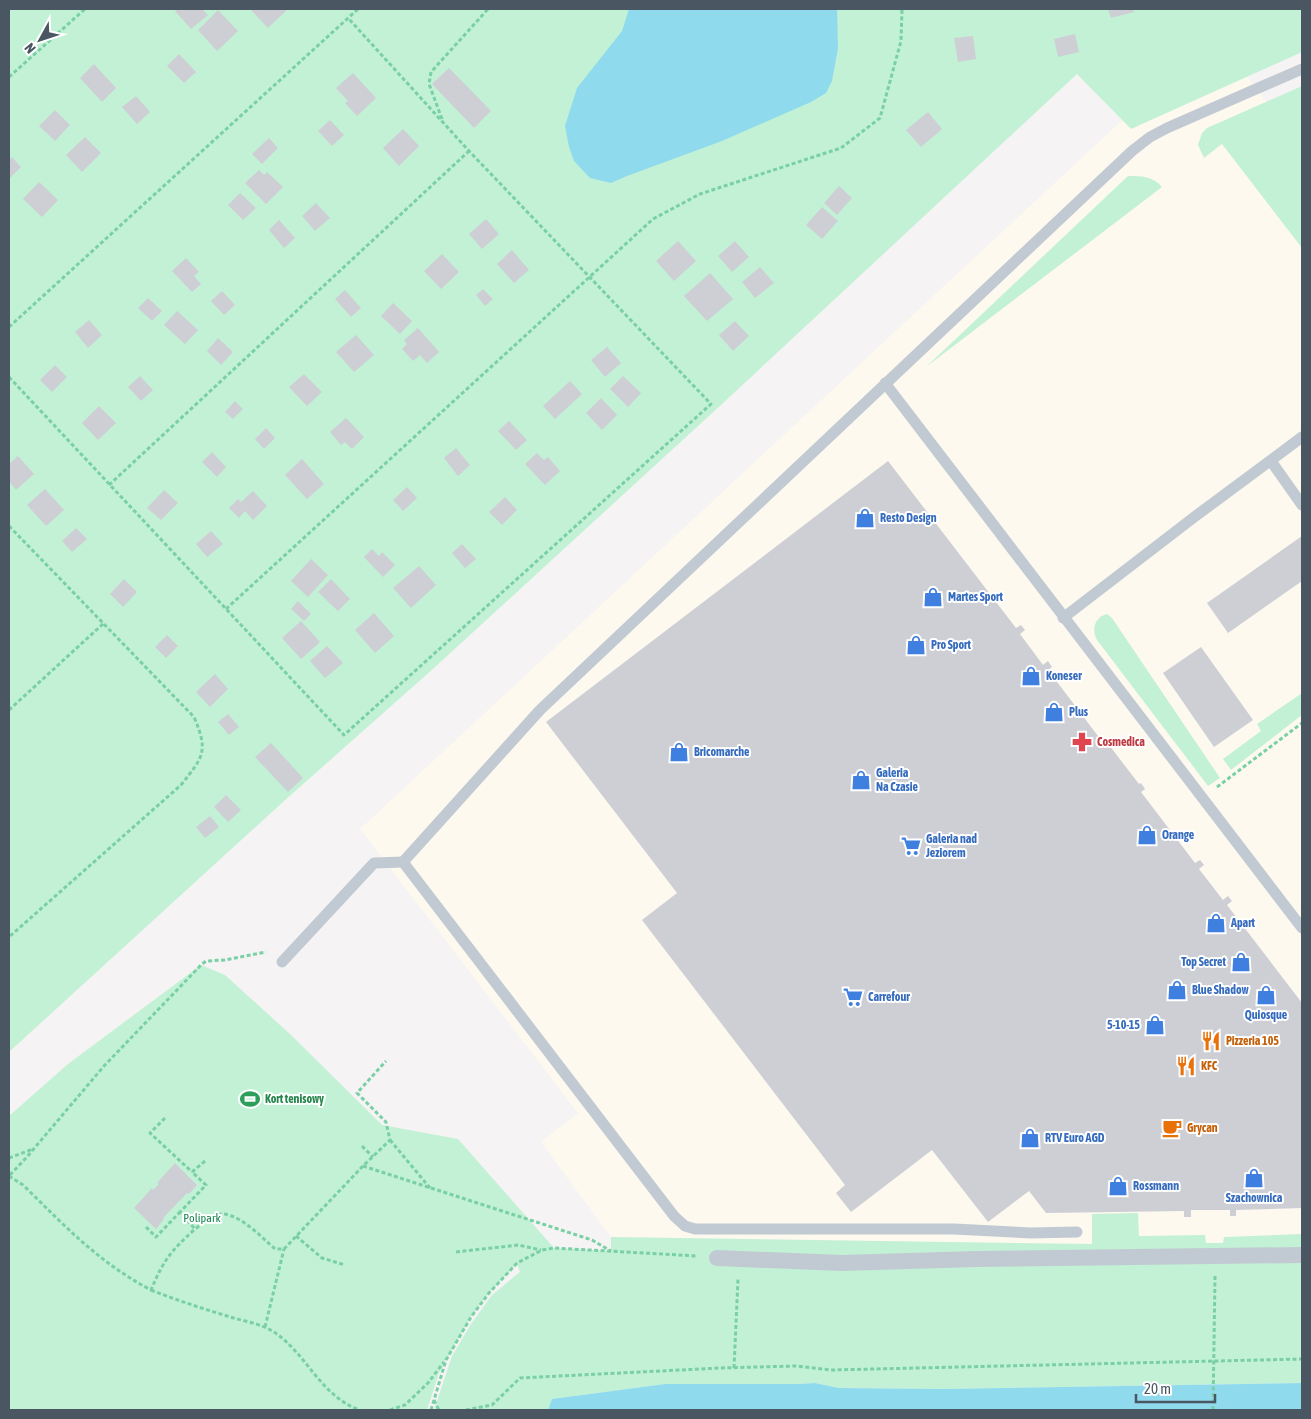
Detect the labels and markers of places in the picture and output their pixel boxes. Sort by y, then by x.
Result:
shop icon: Resto Design [854,507,876,529]
place label: Resto Design [880,511,937,525]
shop icon: Martes Sport [922,586,944,608]
place label: Martes Sport [948,590,1003,604]
shop icon: Pro Sport [905,634,927,656]
place label: Pro Sport [931,638,971,652]
shop icon: Koneser [1020,665,1042,687]
place label: Koneser [1046,669,1082,683]
shop icon: Plus [1043,701,1065,723]
place label: Plus [1069,705,1089,719]
pharmacy icon: Cosmedica [1071,731,1093,753]
place label: Cosmedica [1097,735,1145,749]
shop icon: Bricomarche [668,741,690,763]
place label: Bricomarche [694,745,750,759]
place label: Galeria Na Czasie [876,766,919,794]
shop icon: Galeria Na Czasie [850,769,872,791]
shop icon: Orange [1136,824,1158,846]
place label: Orange [1162,828,1195,842]
place label: Galeria nad Jeziorem [925,832,977,860]
supermarket icon: Galeria nad Jeziorem [900,835,922,857]
shop icon: Apart [1205,912,1227,934]
place label: Apart [1230,916,1256,930]
shop icon: Top Secret [1230,951,1252,973]
place label: Top Secret [1181,955,1227,969]
shop icon: Blue Shadow [1166,979,1188,1001]
place label: Blue Shadow [1192,983,1249,997]
shop icon: Quiosque [1255,984,1277,1006]
supermarket icon: Carrefour [842,986,864,1008]
place label: Carrefour [868,990,910,1004]
place label: Quiosque [1245,1008,1288,1022]
shop icon: 5-10-15 [1144,1014,1166,1036]
place label: 5-10-15 [1107,1018,1140,1032]
restaurant icon: Pizzeria 105 [1200,1030,1222,1052]
place label: Pizzeria 105 [1226,1034,1279,1048]
restaurant icon: KFC [1175,1055,1197,1077]
place label: KFC [1201,1059,1218,1073]
sports icon: Kort tenisowy [239,1088,261,1110]
place label: Kort tenisowy [265,1092,324,1106]
cafe icon: Grycan [1161,1117,1183,1139]
place label: Grycan [1187,1121,1218,1135]
shop icon: RTV Euro AGD [1019,1127,1041,1149]
place label: RTV Euro AGD [1045,1131,1105,1145]
shop icon: Szachownica [1243,1167,1265,1189]
shop icon: Rossmann [1107,1175,1129,1197]
place label: Rossmann [1133,1179,1179,1193]
place label: Szachownica [1226,1191,1283,1205]

